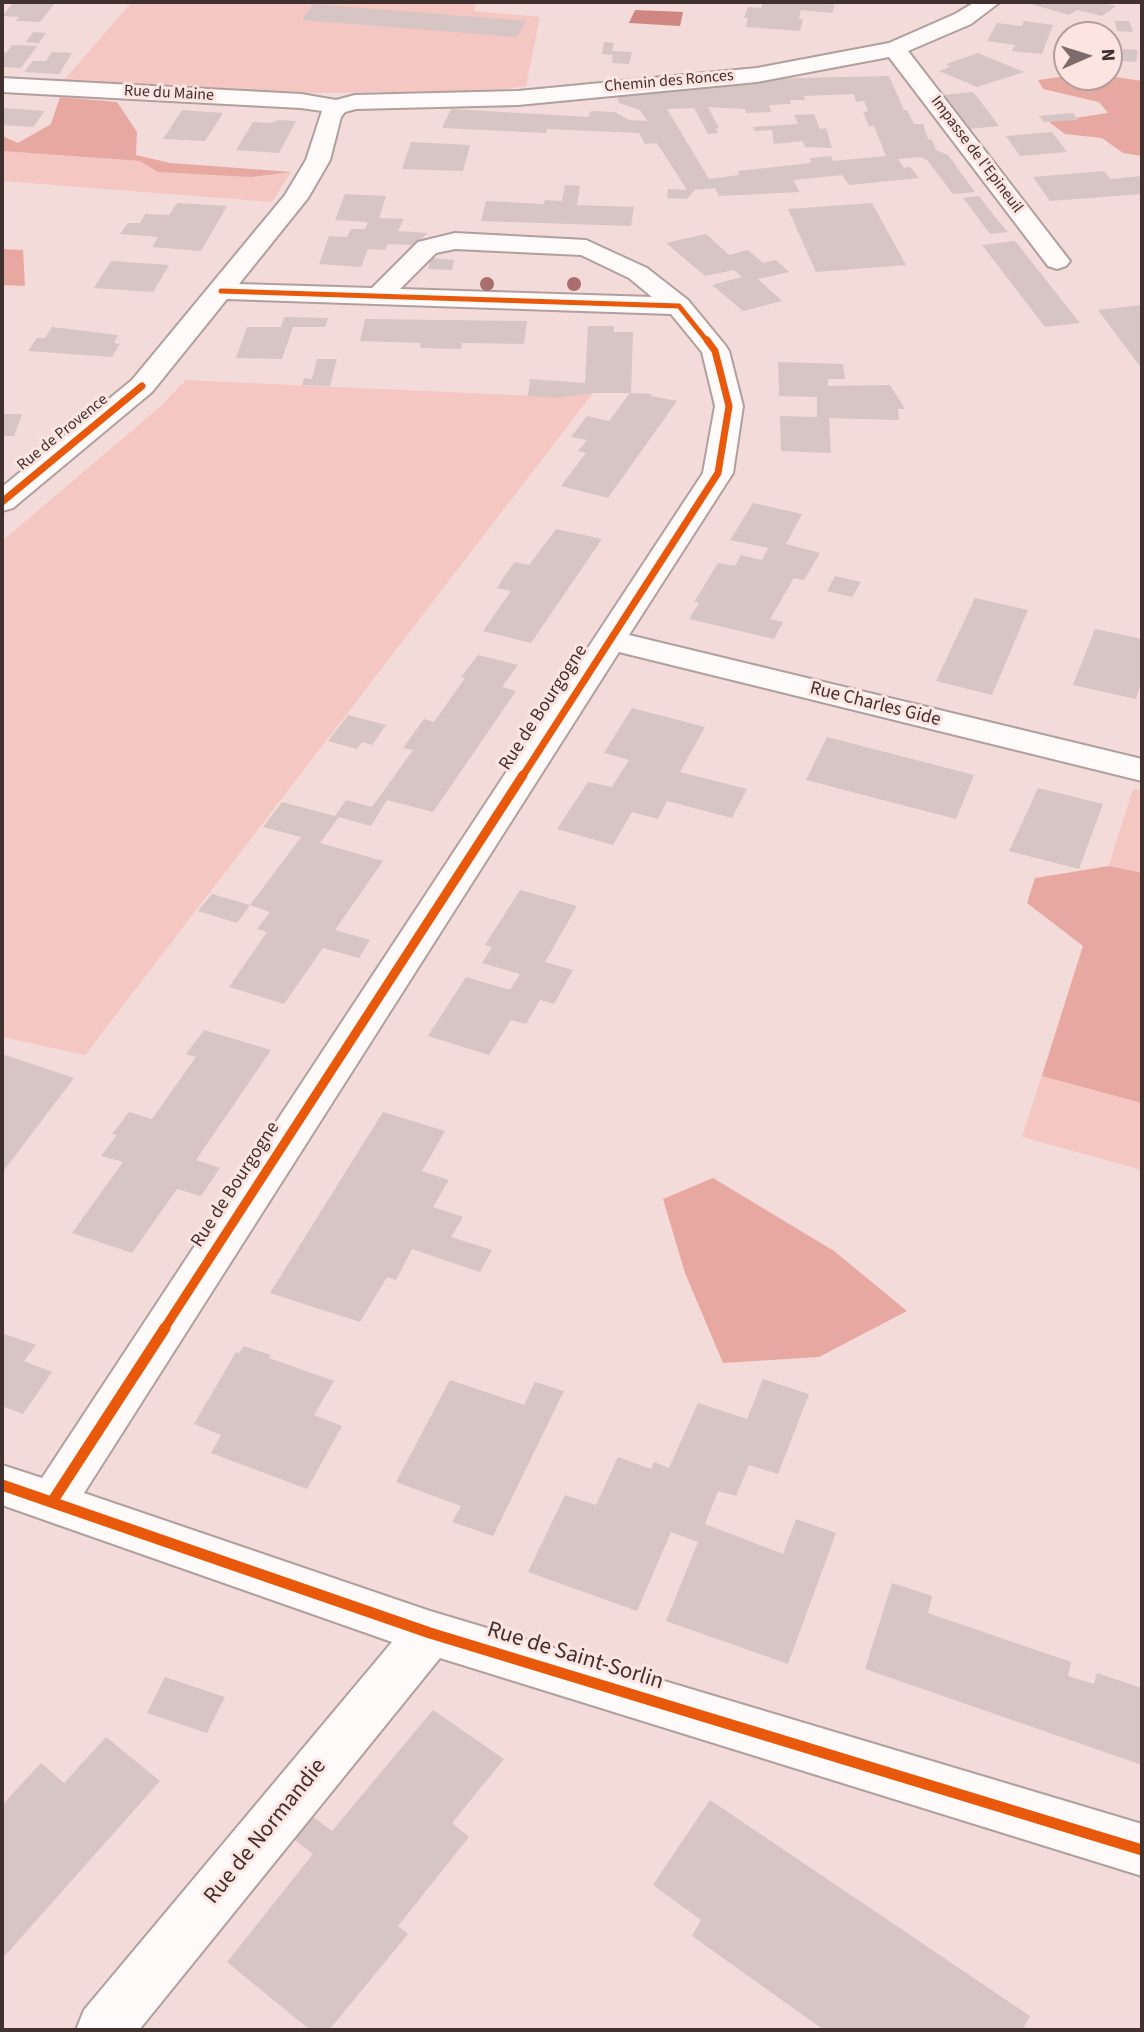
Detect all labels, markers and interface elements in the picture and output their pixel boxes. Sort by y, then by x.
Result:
north arrow [1053,21,1123,91]
text: N [1094,48,1121,62]
street label: Chemin des Ronces [604,67,734,97]
street label: Rue du Maine [124,82,214,106]
street label: Impasse de l'Epineuil [926,93,1026,217]
street label: Rue de Provence [14,391,112,475]
street label: Rue de Bourgogne [495,641,593,775]
street label: Rue Charles Gide [807,678,943,732]
street label: Rue de Bourgogne [187,1118,285,1252]
street label: Rue de Saint-Sorlin [483,1617,667,1697]
street label: Rue de Normandie [199,1754,333,1910]

